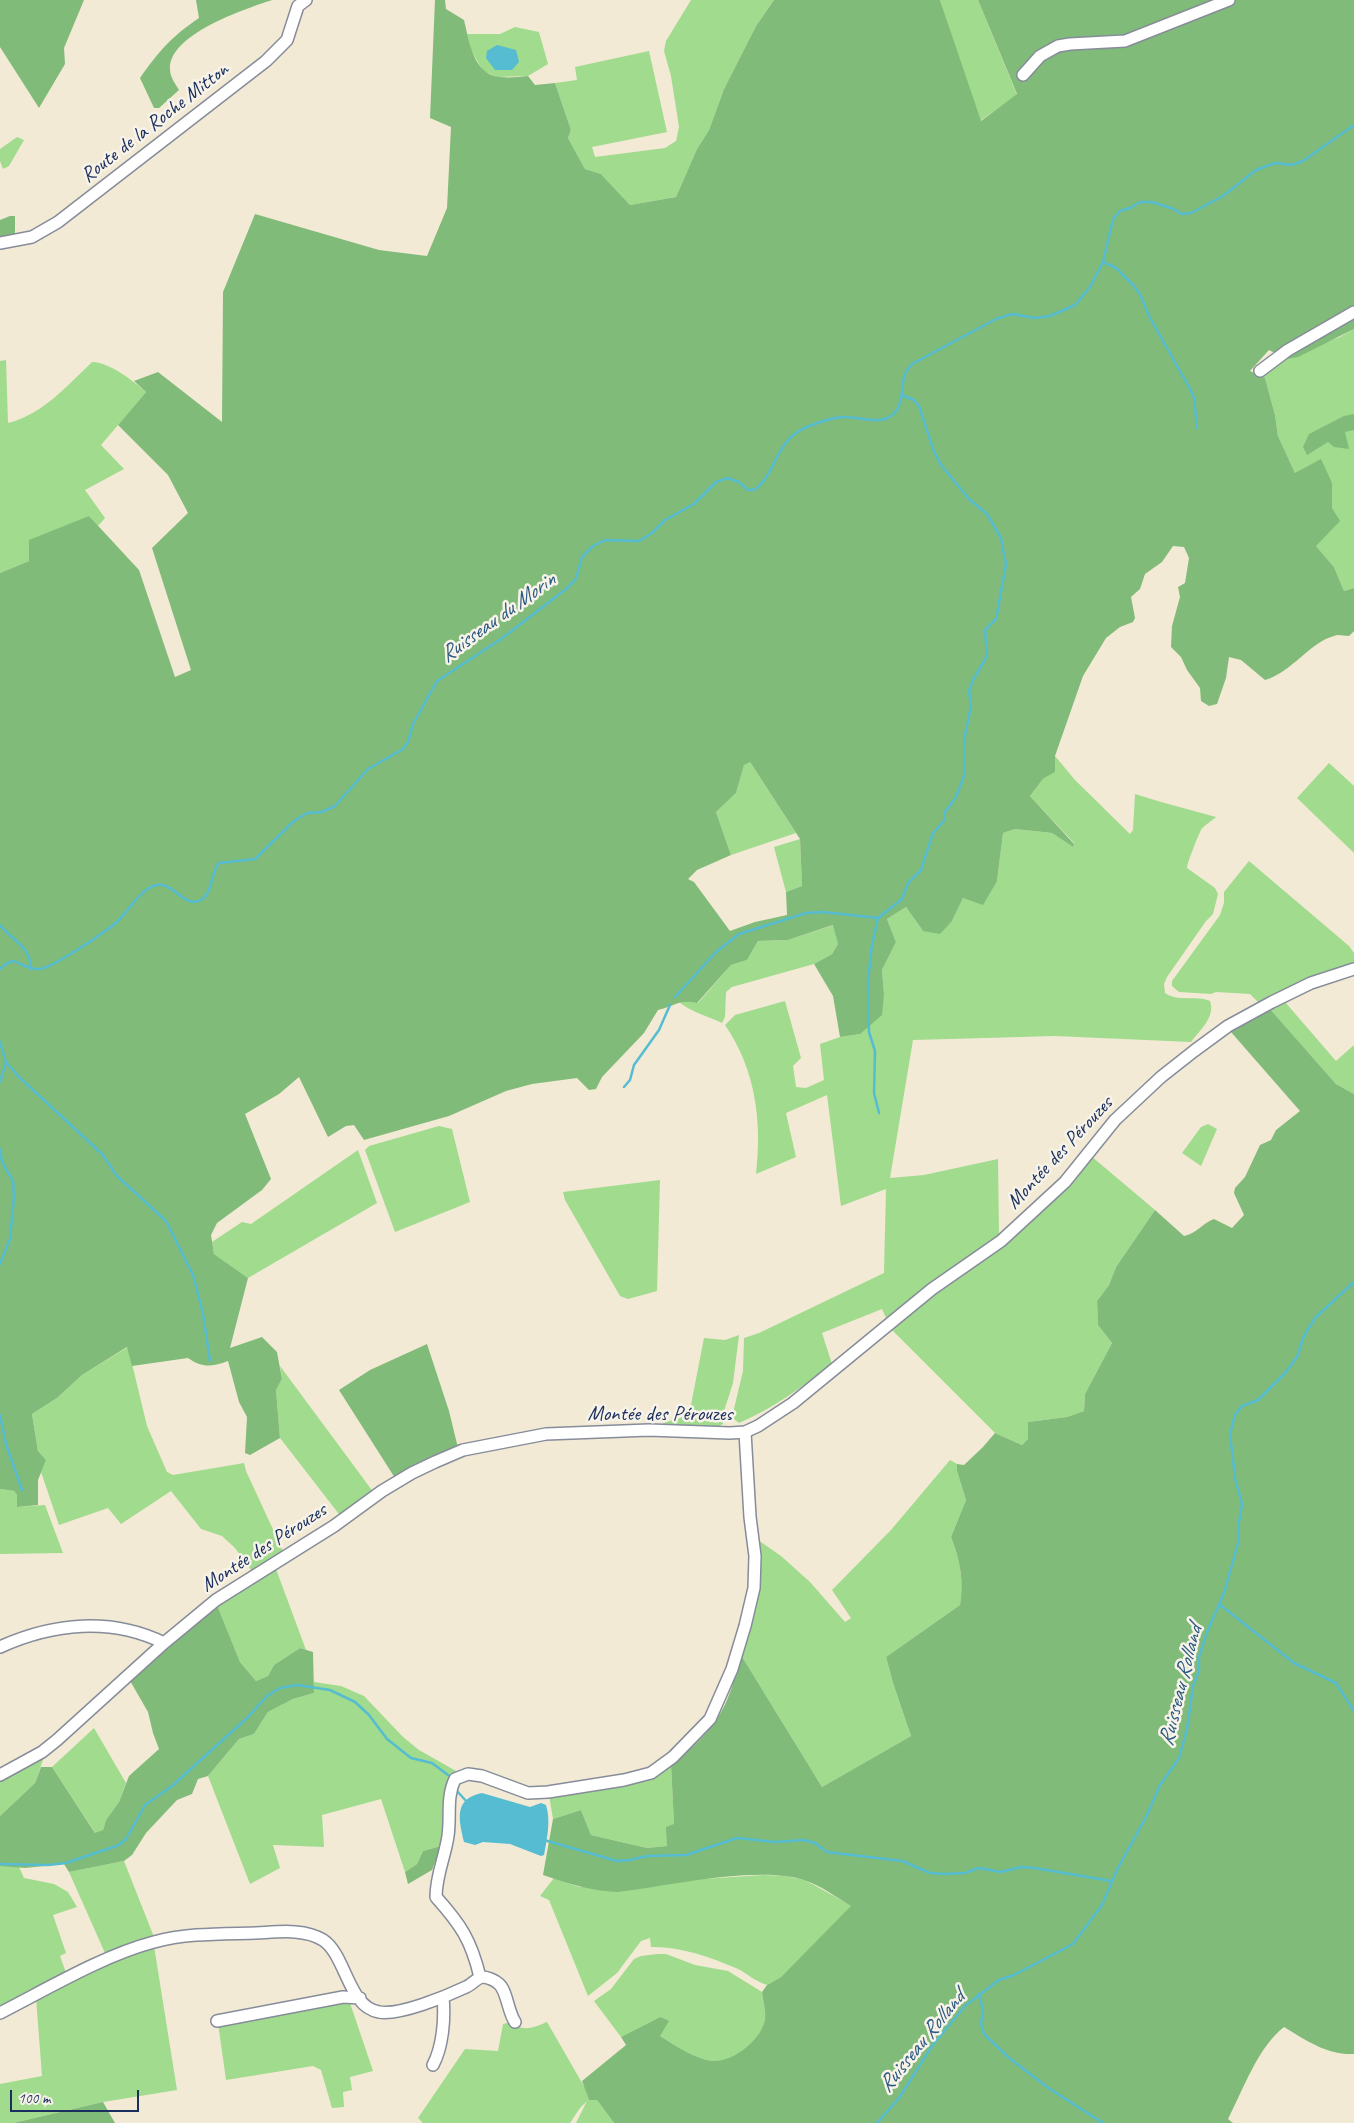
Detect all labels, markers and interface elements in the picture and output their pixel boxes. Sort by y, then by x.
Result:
street label: Route de la Roche Mitton [76,58,234,188]
water label: Ruisseau du Morin [435,567,561,669]
street label: Montée des Pérouzes [1001,1091,1119,1215]
street label: Montée des Pérouzes [588,1401,732,1427]
street label: Montée des Pérouzes [196,1498,332,1598]
water label: Ruisseau Rolland [1153,1623,1209,1749]
water label: Ruisseau Rolland [873,1986,971,2098]
scale bar [12,2080,141,2112]
text: 100 m [18,2089,50,2108]

